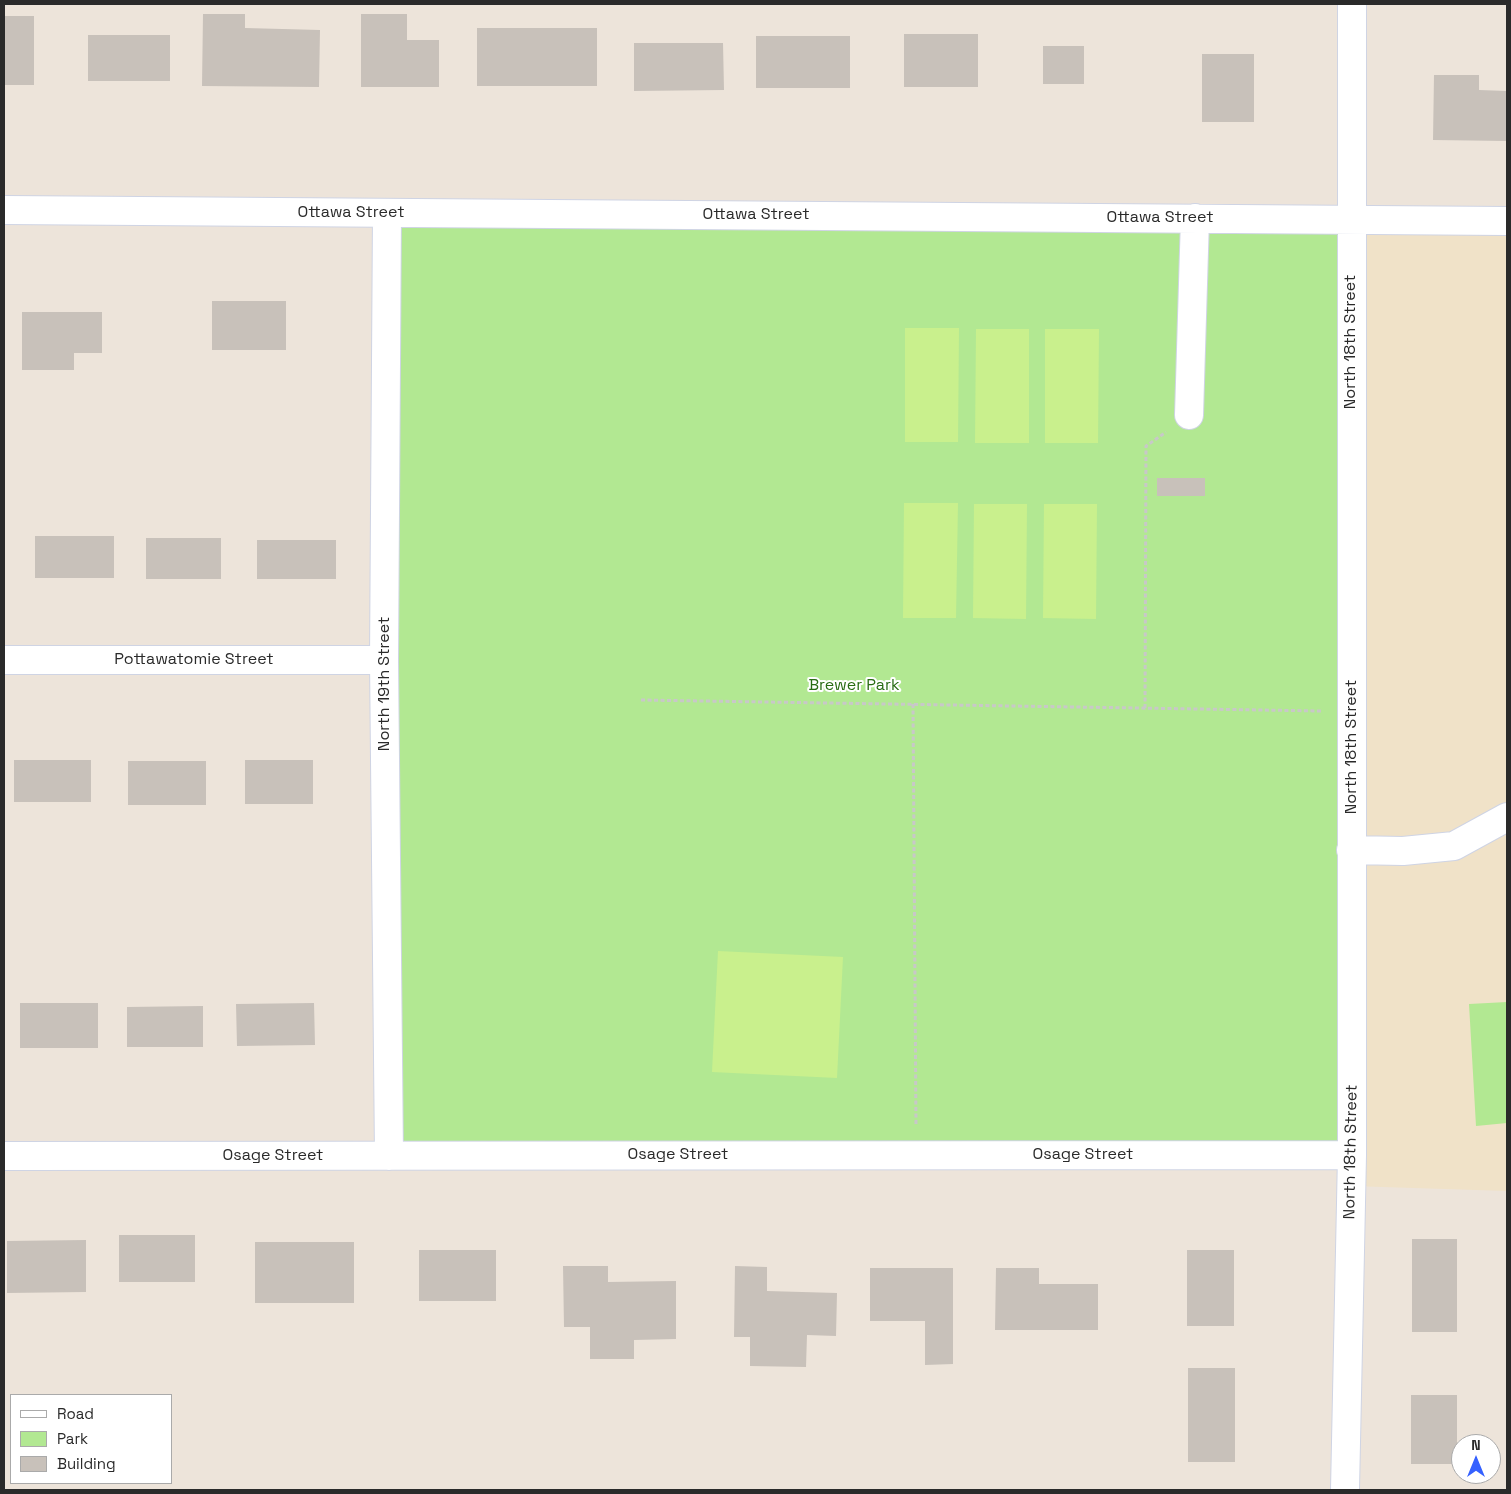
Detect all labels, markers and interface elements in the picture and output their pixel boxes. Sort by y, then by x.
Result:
street label: Ottawa Street [297,203,405,223]
street label: Ottawa Street [702,205,810,225]
street label: Ottawa Street [1106,208,1214,228]
street label: North 18th Street [1341,275,1361,409]
street label: North 19th Street [375,617,395,751]
street label: Pottawatomie Street [114,650,274,670]
park label: Brewer Park [808,676,900,696]
street label: North 18th Street [1342,680,1362,814]
street label: North 18th Street [1340,1085,1362,1219]
street label: Osage Street [628,1145,728,1165]
street label: Osage Street [1033,1145,1133,1165]
street label: Osage Street [223,1146,323,1166]
legend [10,1394,172,1484]
text: Road [57,1404,94,1423]
text: Park [57,1429,88,1448]
north arrow [1451,1434,1501,1484]
text: N [1471,1436,1481,1454]
text: Building [57,1454,116,1473]

